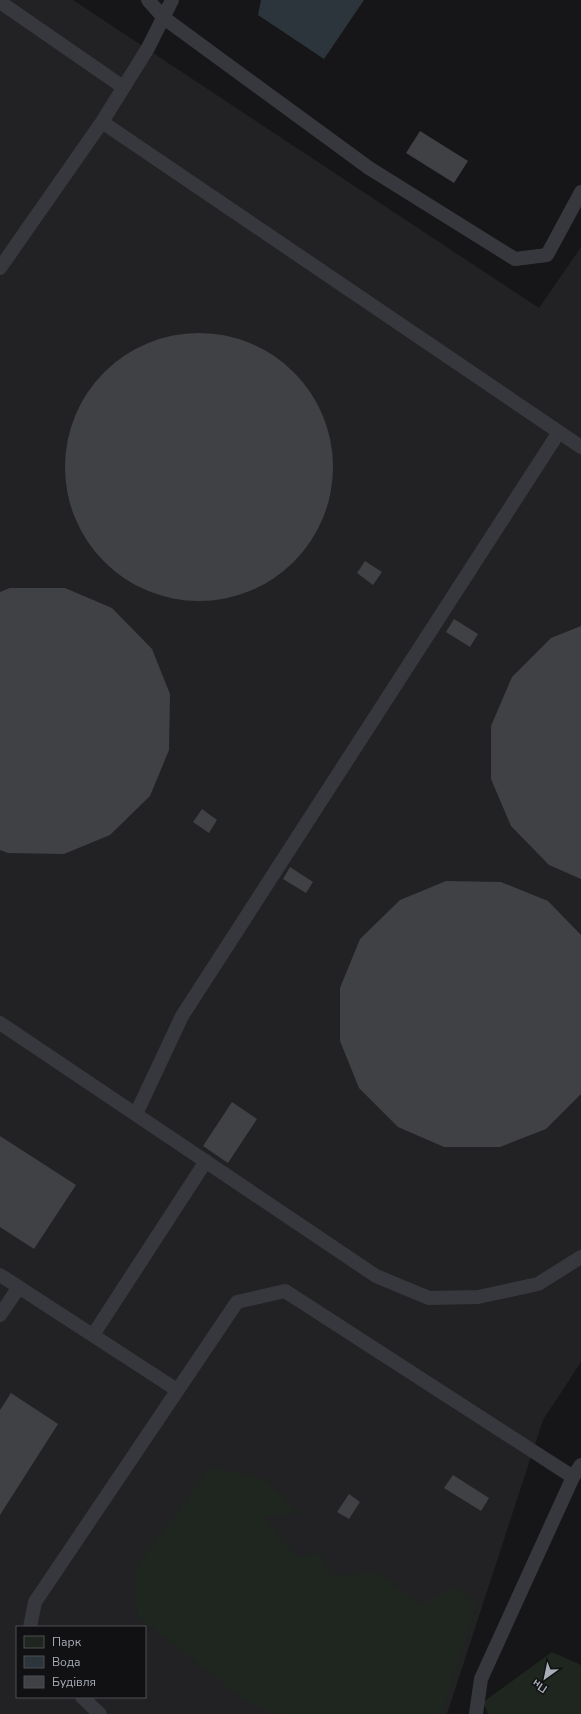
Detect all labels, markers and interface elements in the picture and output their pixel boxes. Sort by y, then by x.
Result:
legend [16,1626,146,1698]
text: Парк [52,1634,82,1650]
text: Вода [52,1654,80,1670]
north arrow [525,1658,565,1698]
text: Будівля [52,1674,96,1690]
text: Пн [529,1676,550,1696]

